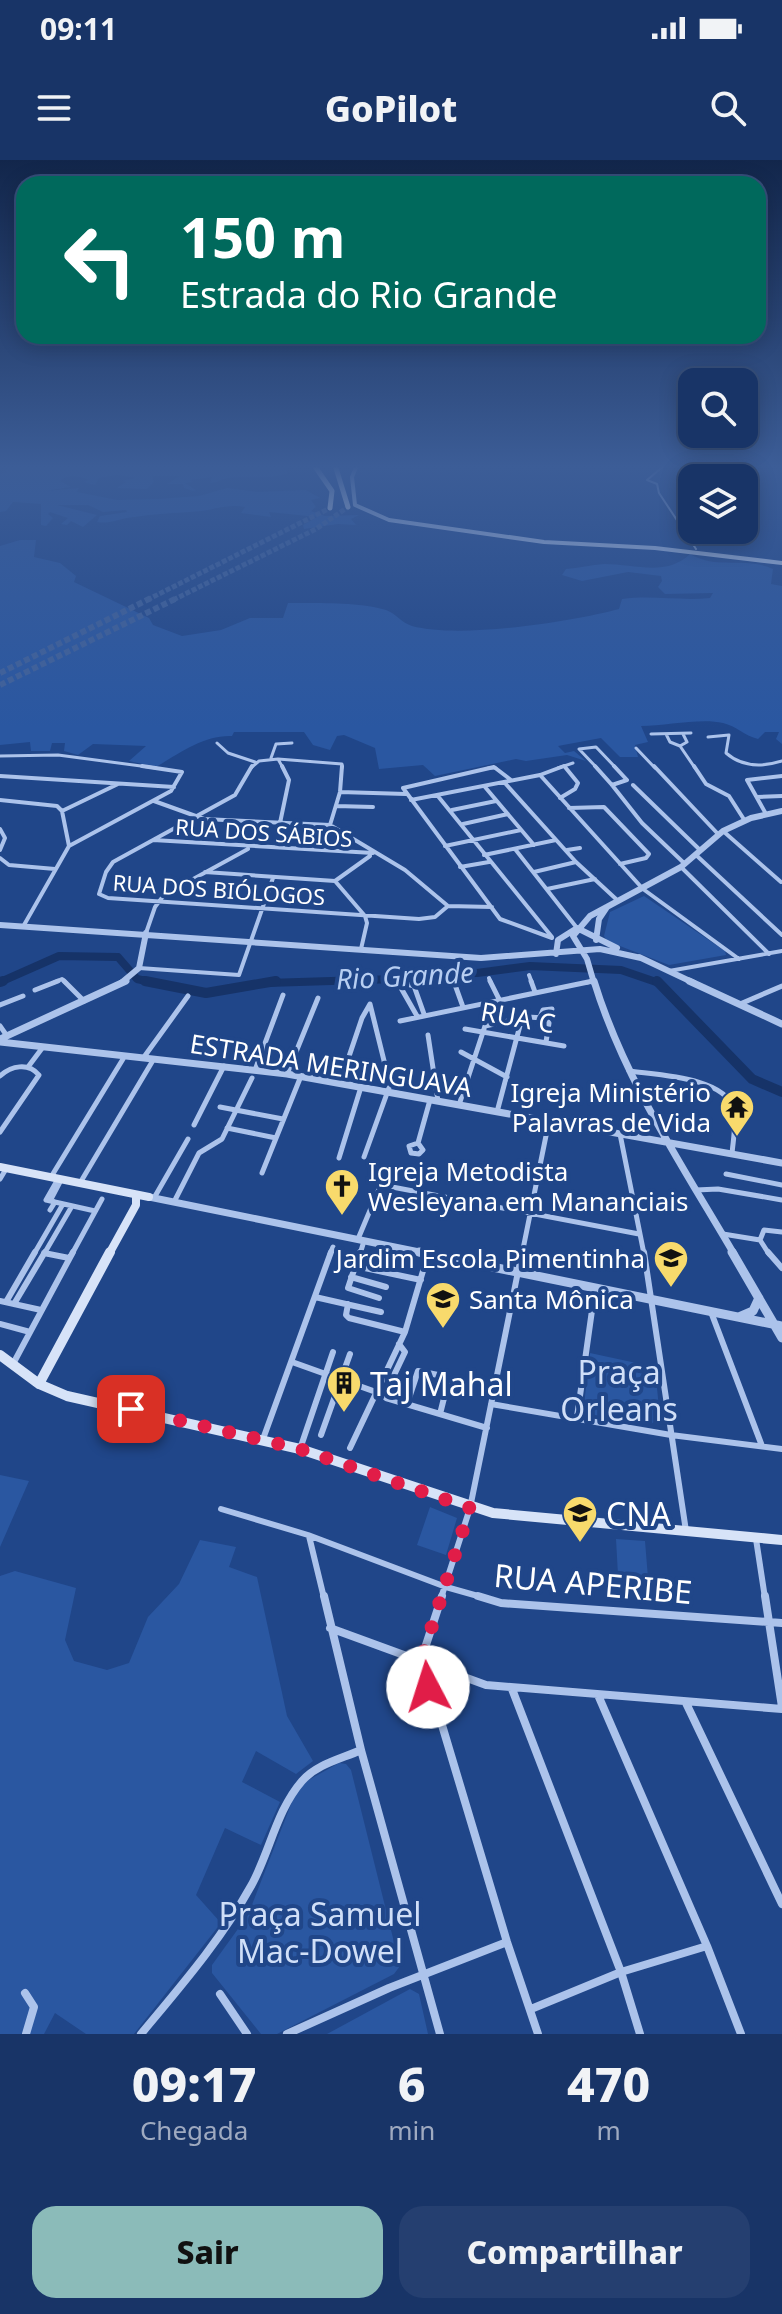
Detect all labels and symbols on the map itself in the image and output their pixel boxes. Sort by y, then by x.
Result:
street label: RUA DOS SÁBIOS [174,811,354,853]
street label: RUA DOS BIÓLOGOS [112,867,326,911]
water label: Rio Grande [335,952,475,998]
street label: RUA C [478,993,558,1041]
street label: ESTRADA MERINGUAVA [187,1025,475,1105]
place label: Igreja Ministério Palavras de Vida [511,1074,711,1140]
temple icon: Igreja Ministério Palavras de Vida [718,1088,756,1138]
place label: Igreja Metodista Wesleyana em Mananciais [368,1153,688,1219]
church icon: Igreja Metodista Wesleyana em Mananciais [323,1167,361,1217]
school or university icon: Jardim Escola Pimentinha [652,1239,690,1289]
place label: Jardim Escola Pimentinha [333,1240,645,1276]
school or university icon: Santa Mônica [424,1280,462,1330]
place label: Santa Mônica [469,1281,634,1317]
park label: Praça Orleans [560,1350,678,1430]
place label: Taj Mahal [370,1362,513,1405]
building icon: Taj Mahal [325,1364,363,1414]
pin [97,1375,165,1443]
place label: CNA [606,1492,672,1535]
school or university icon: CNA [561,1494,599,1544]
street label: RUA APERIBE [492,1553,694,1613]
position arrow [386,1645,470,1729]
park label: Praça Samuel Mac-Dowel [218,1892,422,1972]

